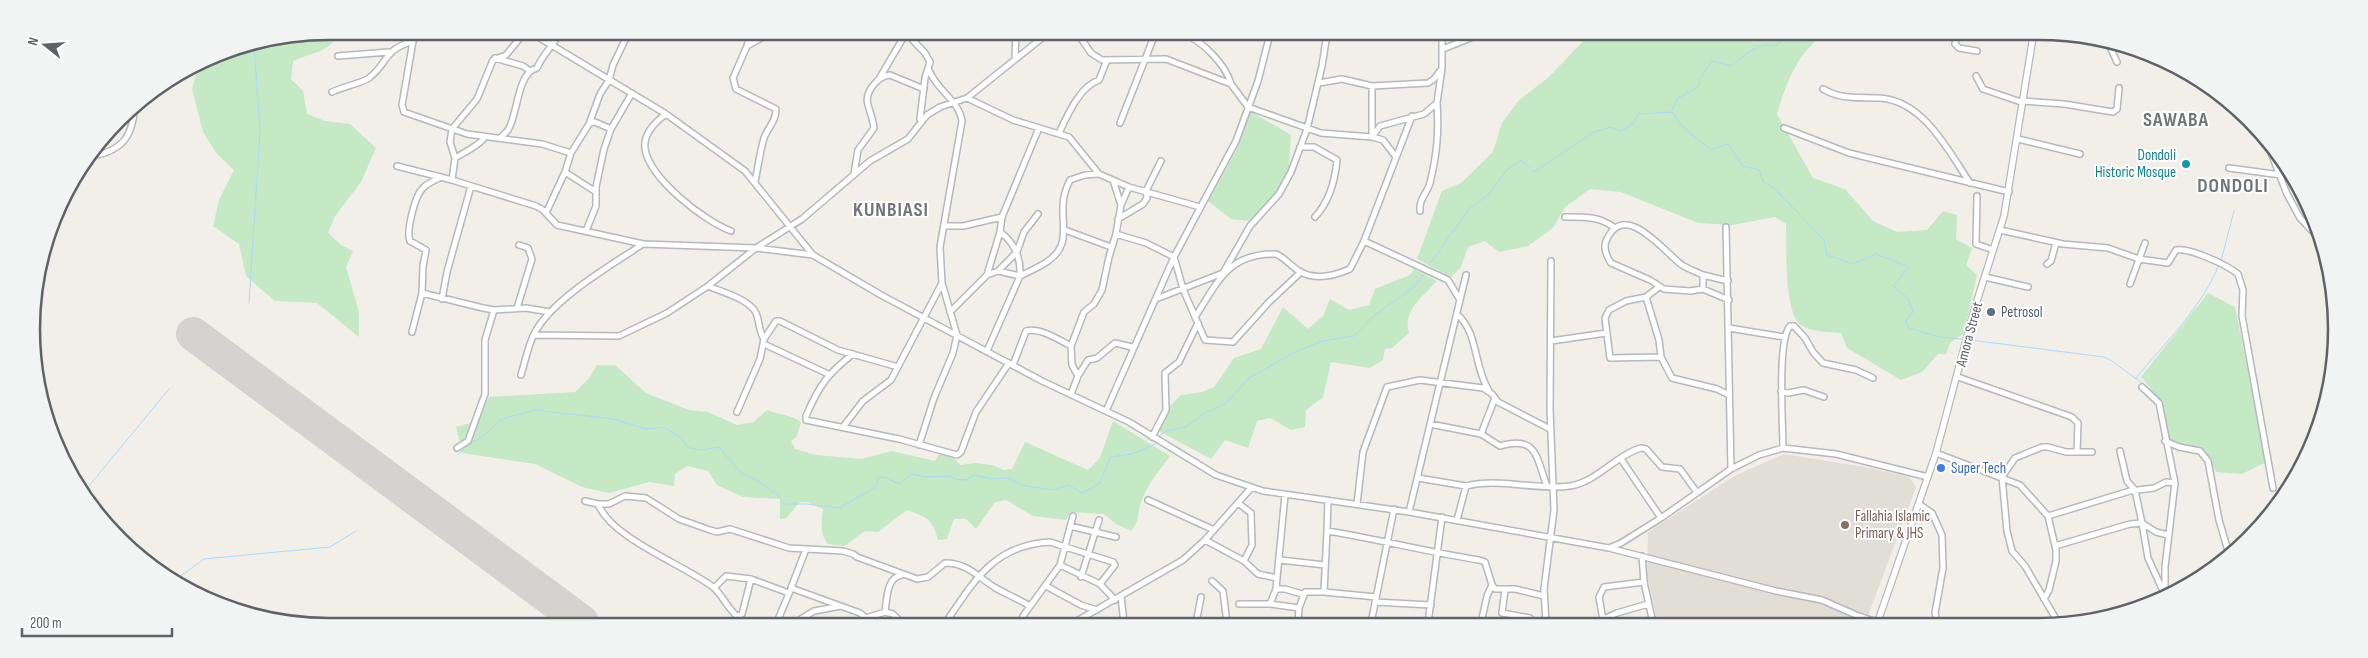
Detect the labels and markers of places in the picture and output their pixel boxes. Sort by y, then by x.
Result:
place label: Dondoli Historic Mosque [2095,146,2176,182]
marker: Dondoli Historic Mosque [2180,158,2192,170]
place label: Petrosol [2001,303,2043,322]
marker: Petrosol [1985,306,1997,318]
place label: Super Tech [1951,459,2006,478]
marker: Super Tech [1935,462,1947,474]
place label: Fallahia Islamic Primary & JHS [1855,507,1930,543]
marker: Fallahia Islamic Primary & JHS [1839,519,1851,531]

